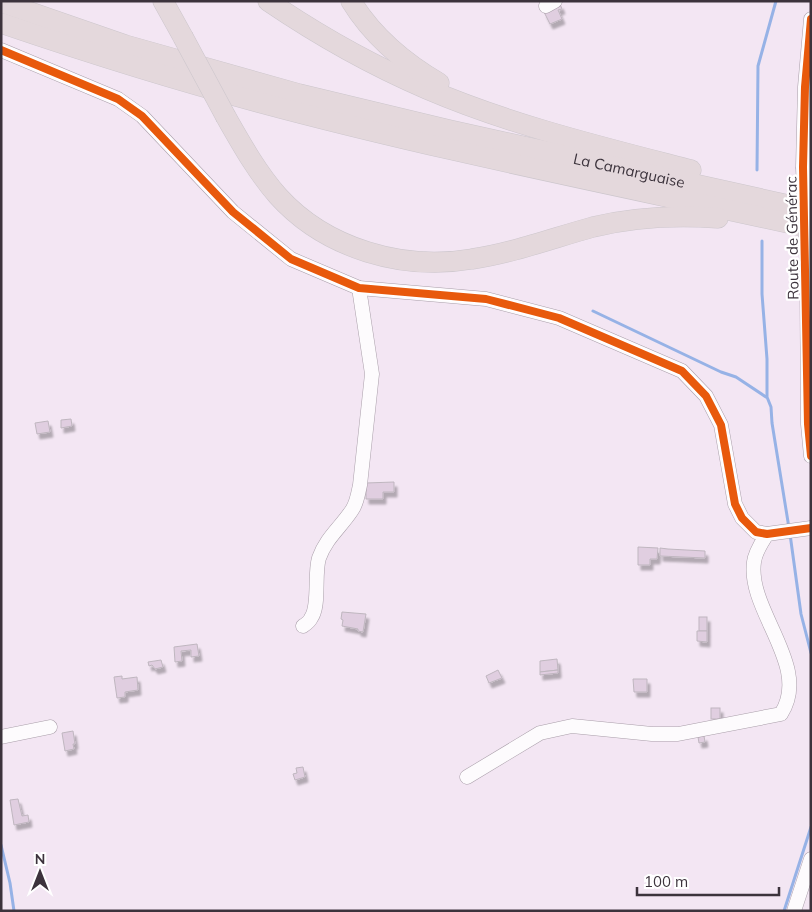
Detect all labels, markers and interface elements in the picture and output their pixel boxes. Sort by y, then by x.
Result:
street label: La Camarguaise [572,148,687,191]
street label: Route de Générac [781,176,803,300]
north arrow [15,847,65,897]
text: N [35,850,45,868]
scale bar [637,864,780,896]
text: 100 m [644,872,688,891]

